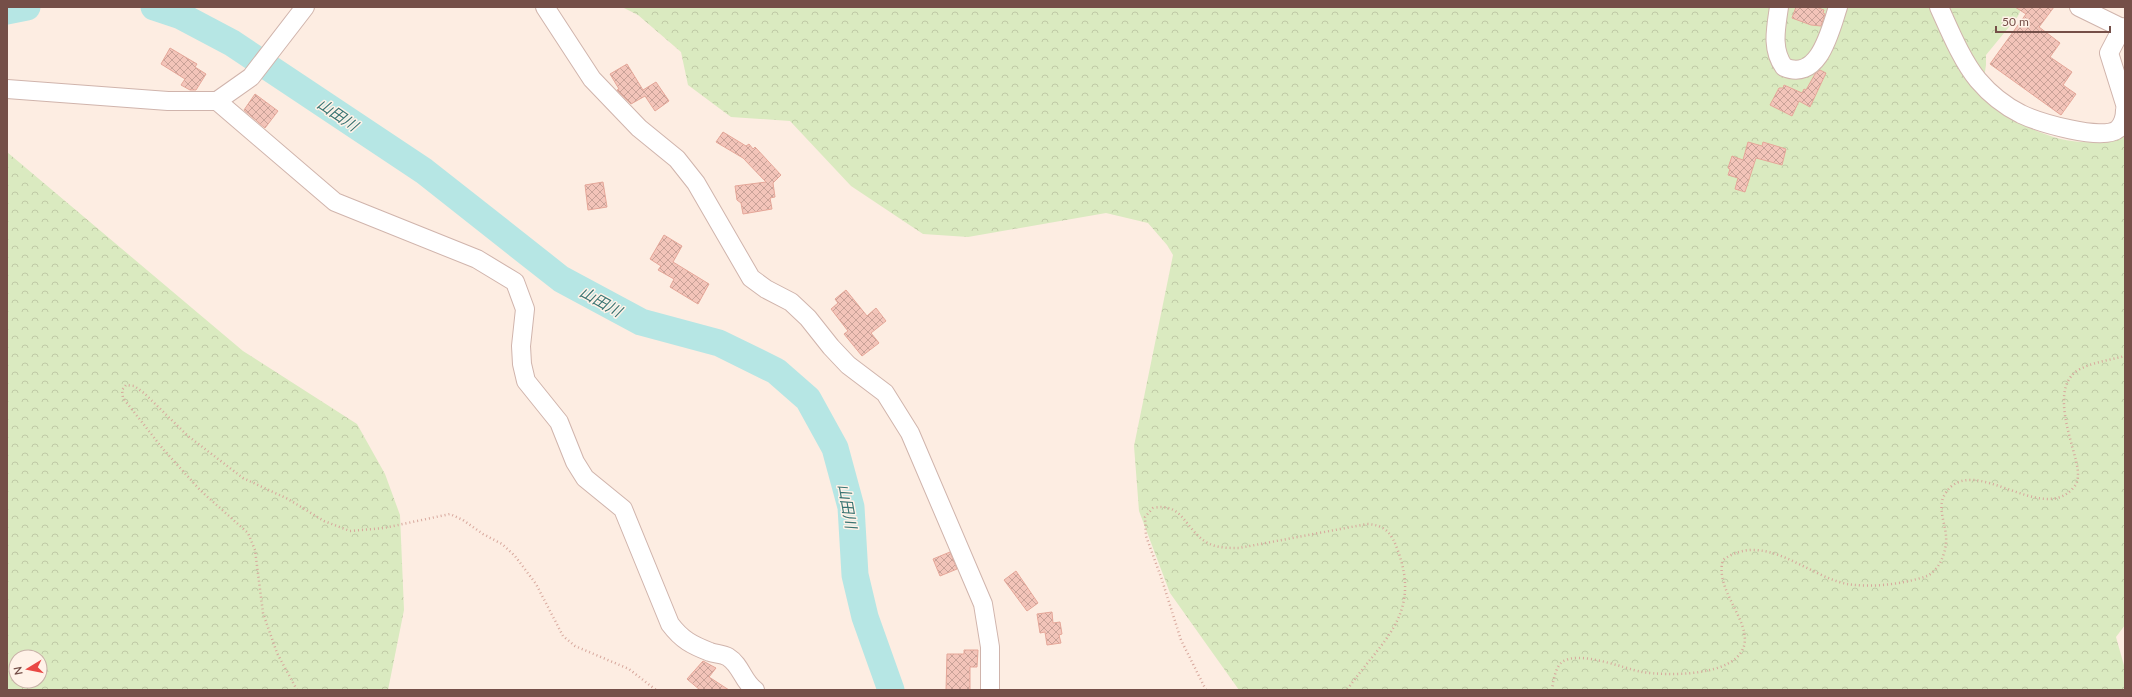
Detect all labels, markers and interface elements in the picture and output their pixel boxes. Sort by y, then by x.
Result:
scale bar [1996,8,2110,34]
text: 50 m [2002,14,2029,29]
water label: 山田川 [314,94,363,135]
water label: 山田川 [577,282,627,321]
water label: 山田川 [835,482,861,532]
north arrow [8,649,48,689]
text: N [11,666,25,676]

